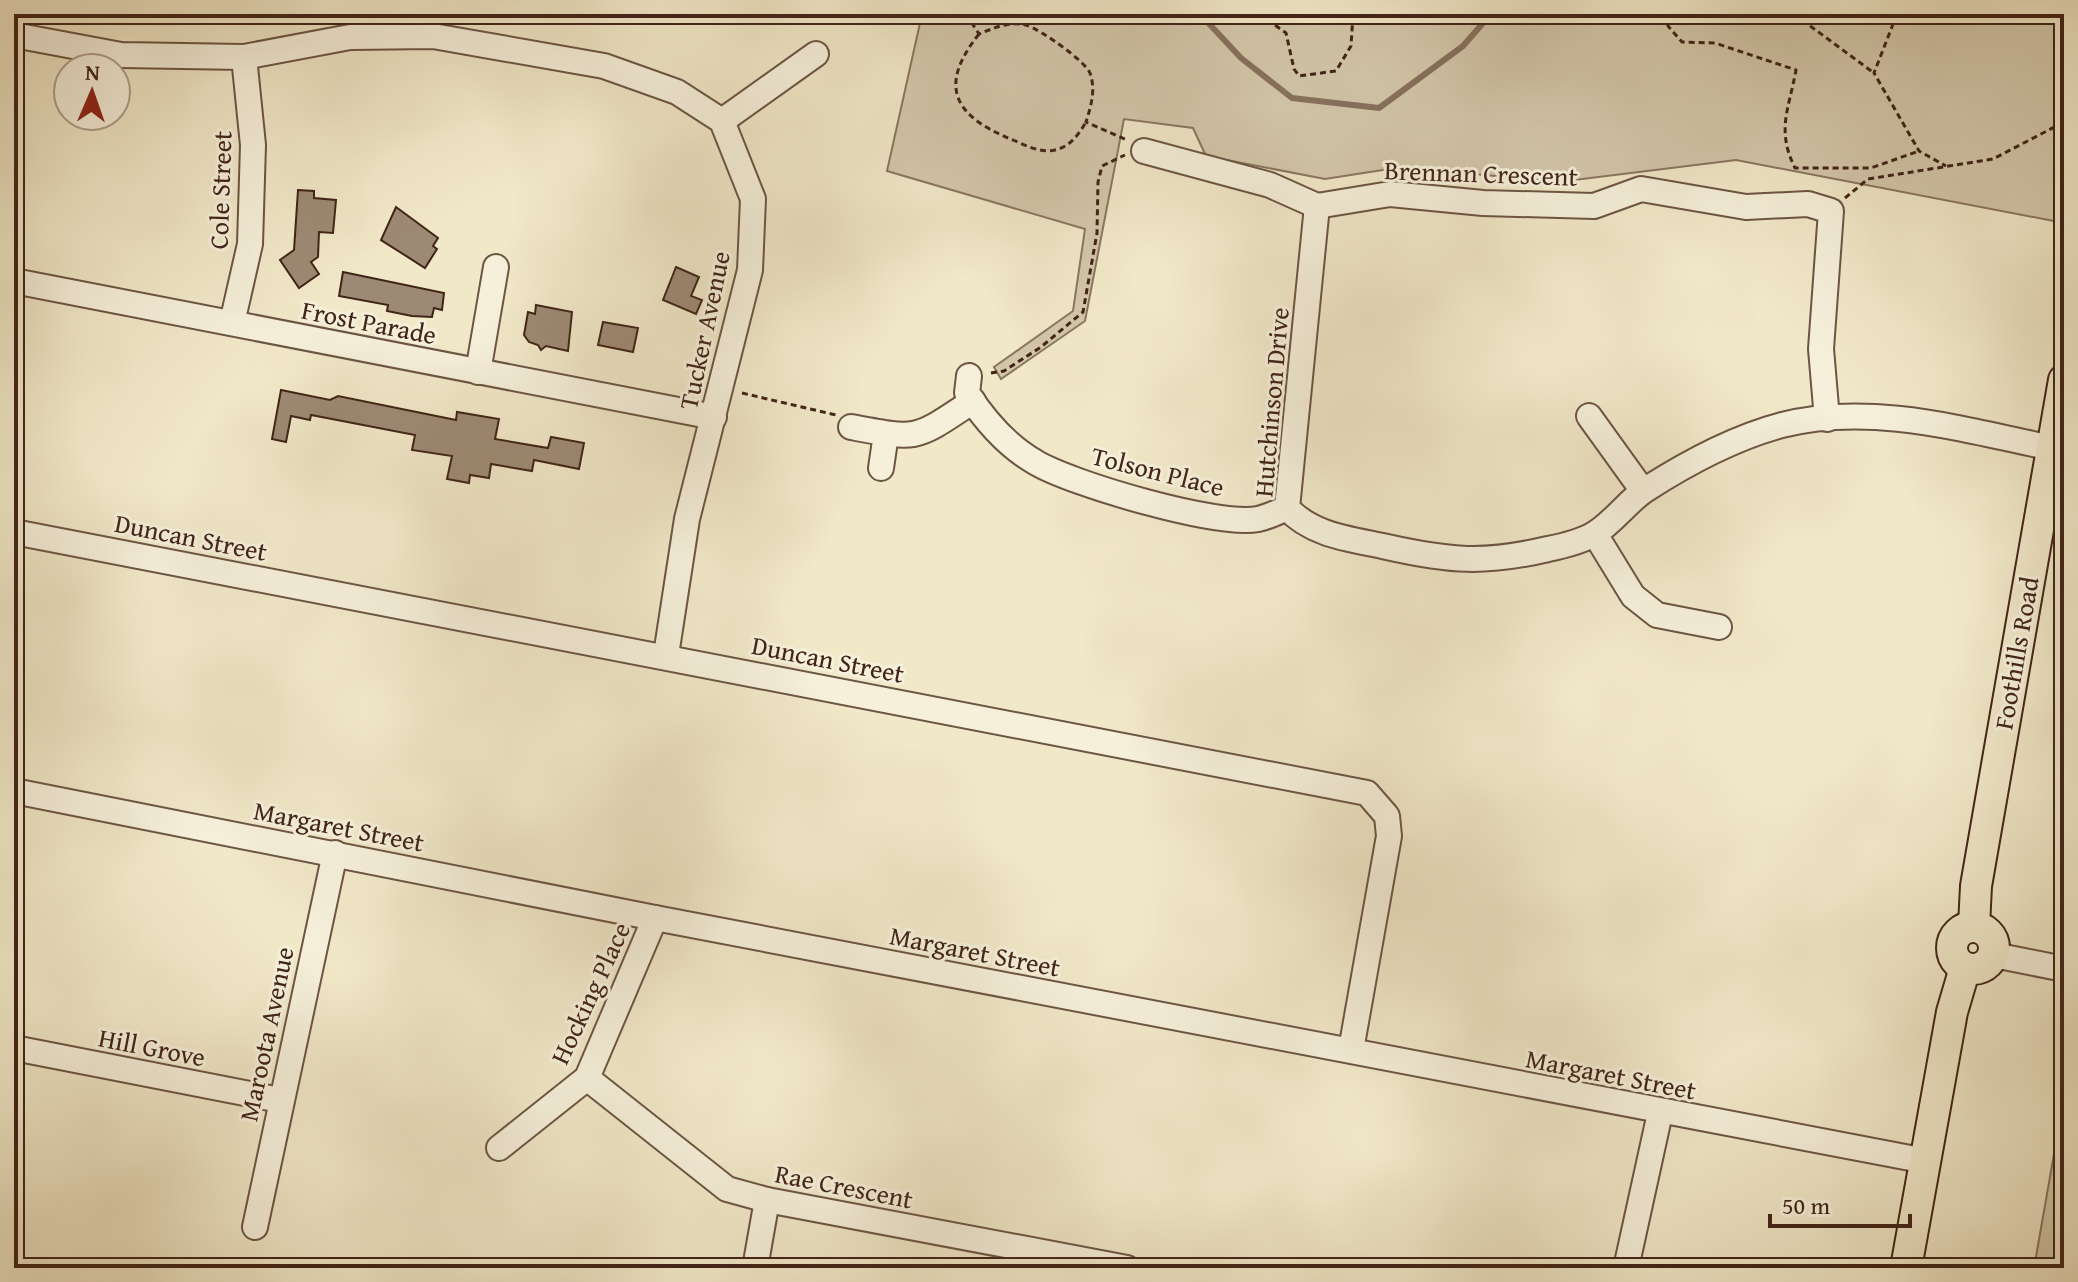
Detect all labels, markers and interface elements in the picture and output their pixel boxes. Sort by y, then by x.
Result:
north arrow [52,52,132,132]
text: N [85,56,101,88]
street label: Cole Street [198,130,242,250]
street label: Brennan Crescent [1384,150,1578,196]
street label: Tucker Avenue [668,247,740,413]
street label: Frost Parade [298,290,440,354]
street label: Hutchinson Drive [1243,305,1299,499]
street label: Tolson Place [1088,436,1228,506]
street label: Duncan Street [112,503,270,571]
street label: Foothills Road [1983,574,2049,732]
street label: Duncan Street [749,625,907,693]
street label: Margaret Street [250,790,428,862]
street label: Margaret Street [886,915,1064,987]
street label: Hocking Place [540,916,640,1070]
street label: Maroota Avenue [228,943,304,1125]
street label: Hill Grove [95,1018,209,1076]
street label: Margaret Street [1522,1038,1700,1110]
street label: Rae Crescent [772,1154,916,1218]
scale bar [1770,1178,1910,1228]
text: 50 m [1782,1188,1830,1223]

